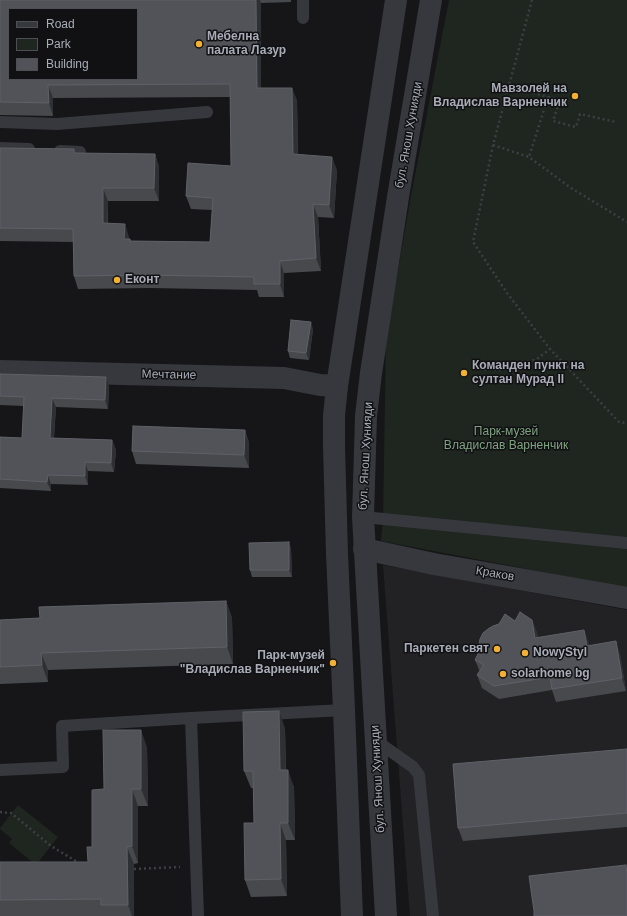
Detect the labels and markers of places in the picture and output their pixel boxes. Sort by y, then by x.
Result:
place label: Мебелна палата Лазур [207,30,286,58]
marker: Мебелна палата Лазур [194,39,204,49]
place label: Мавзолей на Владислав Варненчик [433,82,567,110]
marker: Мавзолей на Владислав Варненчик [570,91,580,101]
place label: Еконт [125,273,159,287]
marker: Еконт [112,275,122,285]
place label: Команден пункт на султан Мурад II [472,359,584,387]
marker: Команден пункт на султан Мурад II [459,368,469,378]
place label: Паркетен свят [404,642,489,656]
marker: Паркетен свят [492,644,502,654]
place label: NowyStyl [533,646,587,660]
marker: NowyStyl [520,648,530,658]
place label: Парк-музей "Владислав Варненчик" [180,649,325,677]
marker: Парк-музей "Владислав Варненчик" [328,658,338,668]
place label: solarhome bg [511,667,590,681]
marker: solarhome bg [498,669,508,679]

